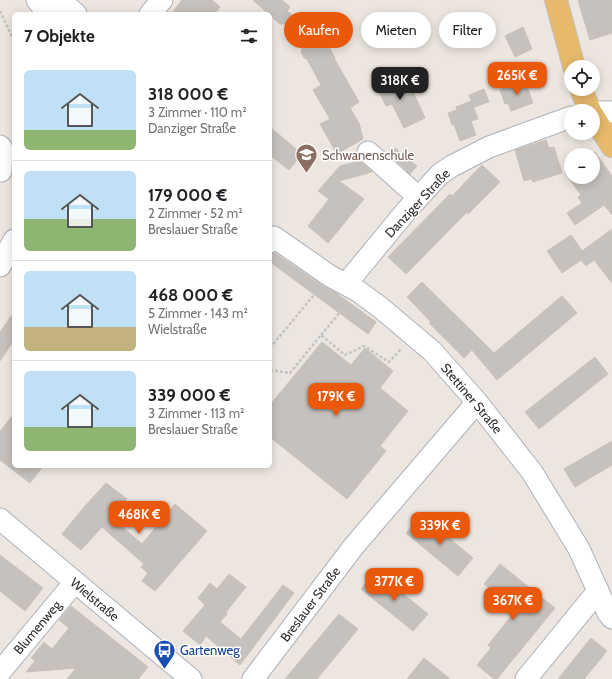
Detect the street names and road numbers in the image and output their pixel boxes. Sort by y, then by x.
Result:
street label: Danziger Straße [381,165,453,241]
street label: Stettiner Straße [438,360,506,437]
street label: Breslauer Straße [277,563,344,645]
street label: Wielstraße [67,574,123,624]
street label: Blumenweg [10,596,64,657]

